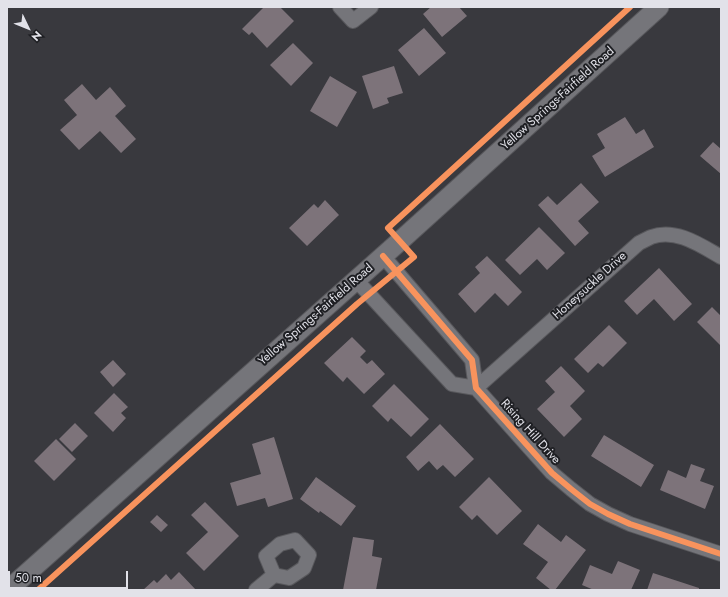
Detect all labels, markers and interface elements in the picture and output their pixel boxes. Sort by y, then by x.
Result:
north arrow [8,8,48,48]
text: N [28,28,46,45]
street label: Yellow Springs-Fairfield Road [499,44,617,154]
street label: Honeysuckle Drive [550,249,630,323]
street label: Yellow Springs-Fairfield Road [256,261,376,369]
street label: Rising Hill Drive [497,397,563,467]
scale bar [10,563,130,589]
text: 50 m [15,569,42,587]

